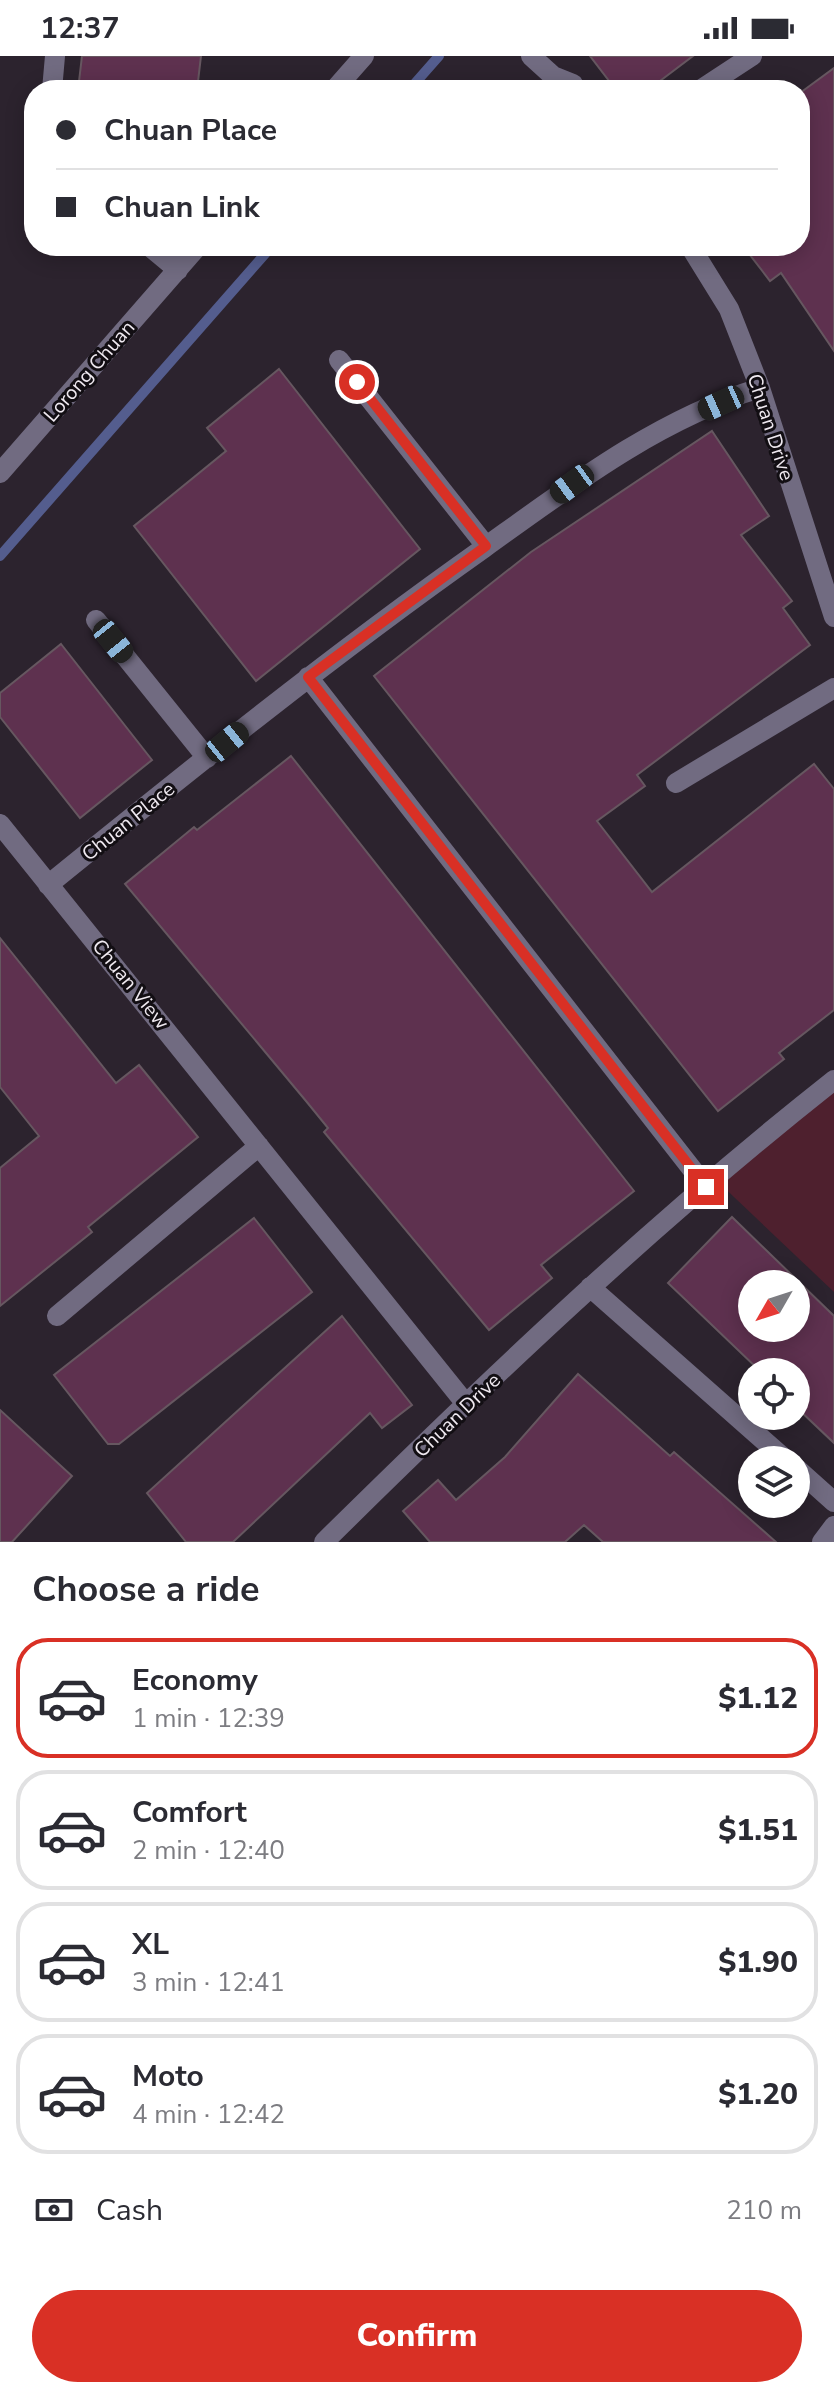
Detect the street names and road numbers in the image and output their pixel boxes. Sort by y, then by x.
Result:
street label: Lorong Chuan [38,315,141,428]
street label: Chuan Drive [741,370,800,484]
street label: Chuan Place [76,776,180,867]
street label: Chuan View [86,934,175,1035]
street label: Chuan Drive [408,1367,506,1463]

